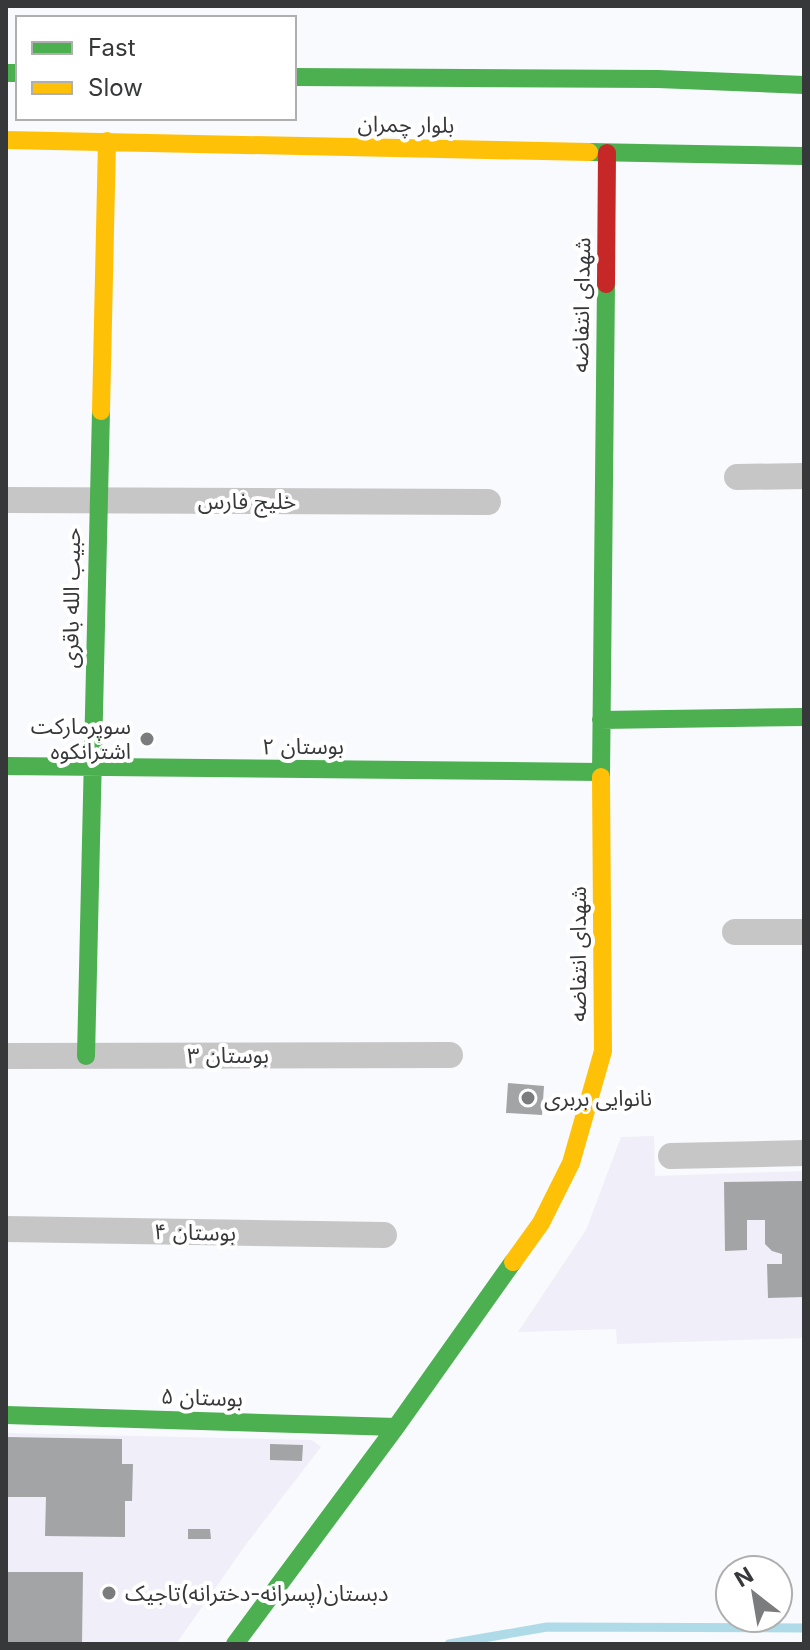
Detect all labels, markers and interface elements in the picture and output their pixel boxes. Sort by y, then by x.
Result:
legend [16,16,296,120]
text: Fast [88,33,136,62]
text: Slow [88,73,143,102]
street label: بلوار چمران [357,110,454,140]
street label: شهدای انتفاضه [567,237,595,373]
street label: خلیج فارس [198,488,296,518]
street label: حبیب الله باقری [57,527,85,669]
place label: سوپرمارکت اشترانکوه [31,713,131,764]
marker: سوپرمارکت اشترانکوه [138,730,156,748]
street label: بوستان ۲ [262,733,344,759]
street label: شهدای انتفاضه [565,886,591,1022]
street label: بوستان ۳ [187,1042,269,1068]
place label: نانوایی بربری [544,1085,652,1111]
marker: نانوایی بربری [519,1089,537,1107]
street label: بوستان ۴ [154,1218,236,1246]
street label: بوستان ۵ [161,1383,243,1411]
north arrow [714,1554,794,1634]
text: N [730,1561,758,1592]
place label: دبستان(پسرانه-دخترانه)تاجیک [125,1580,389,1608]
marker: دبستان(پسرانه-دخترانه)تاجیک [100,1584,118,1602]

